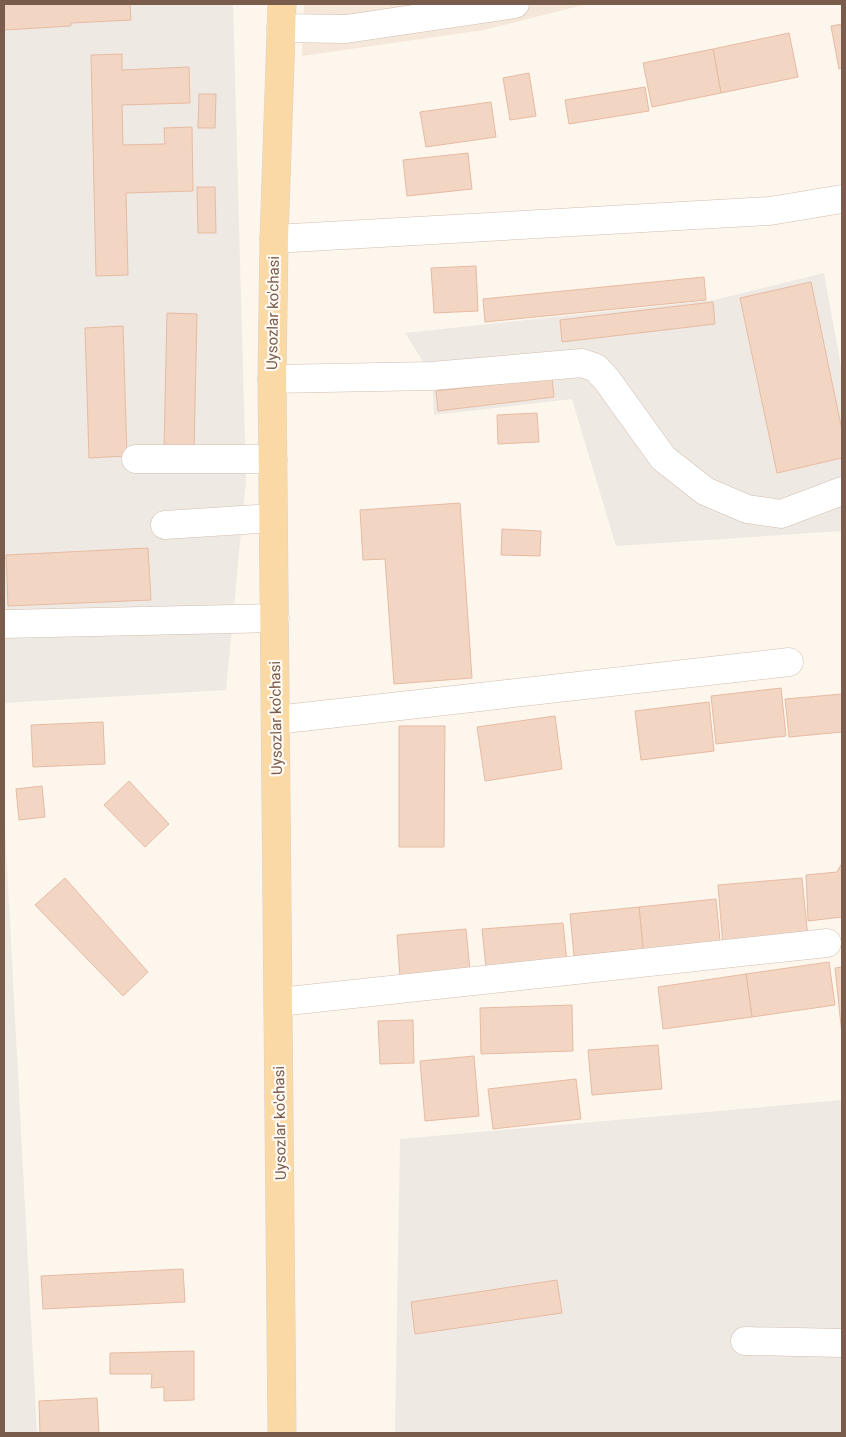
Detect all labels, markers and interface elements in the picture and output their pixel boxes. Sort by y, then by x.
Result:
street label: Uysozlar ko'chasi [263,256,283,370]
street label: Uysozlar ko'chasi [266,661,286,775]
street label: Uysozlar ko'chasi [270,1066,290,1180]

